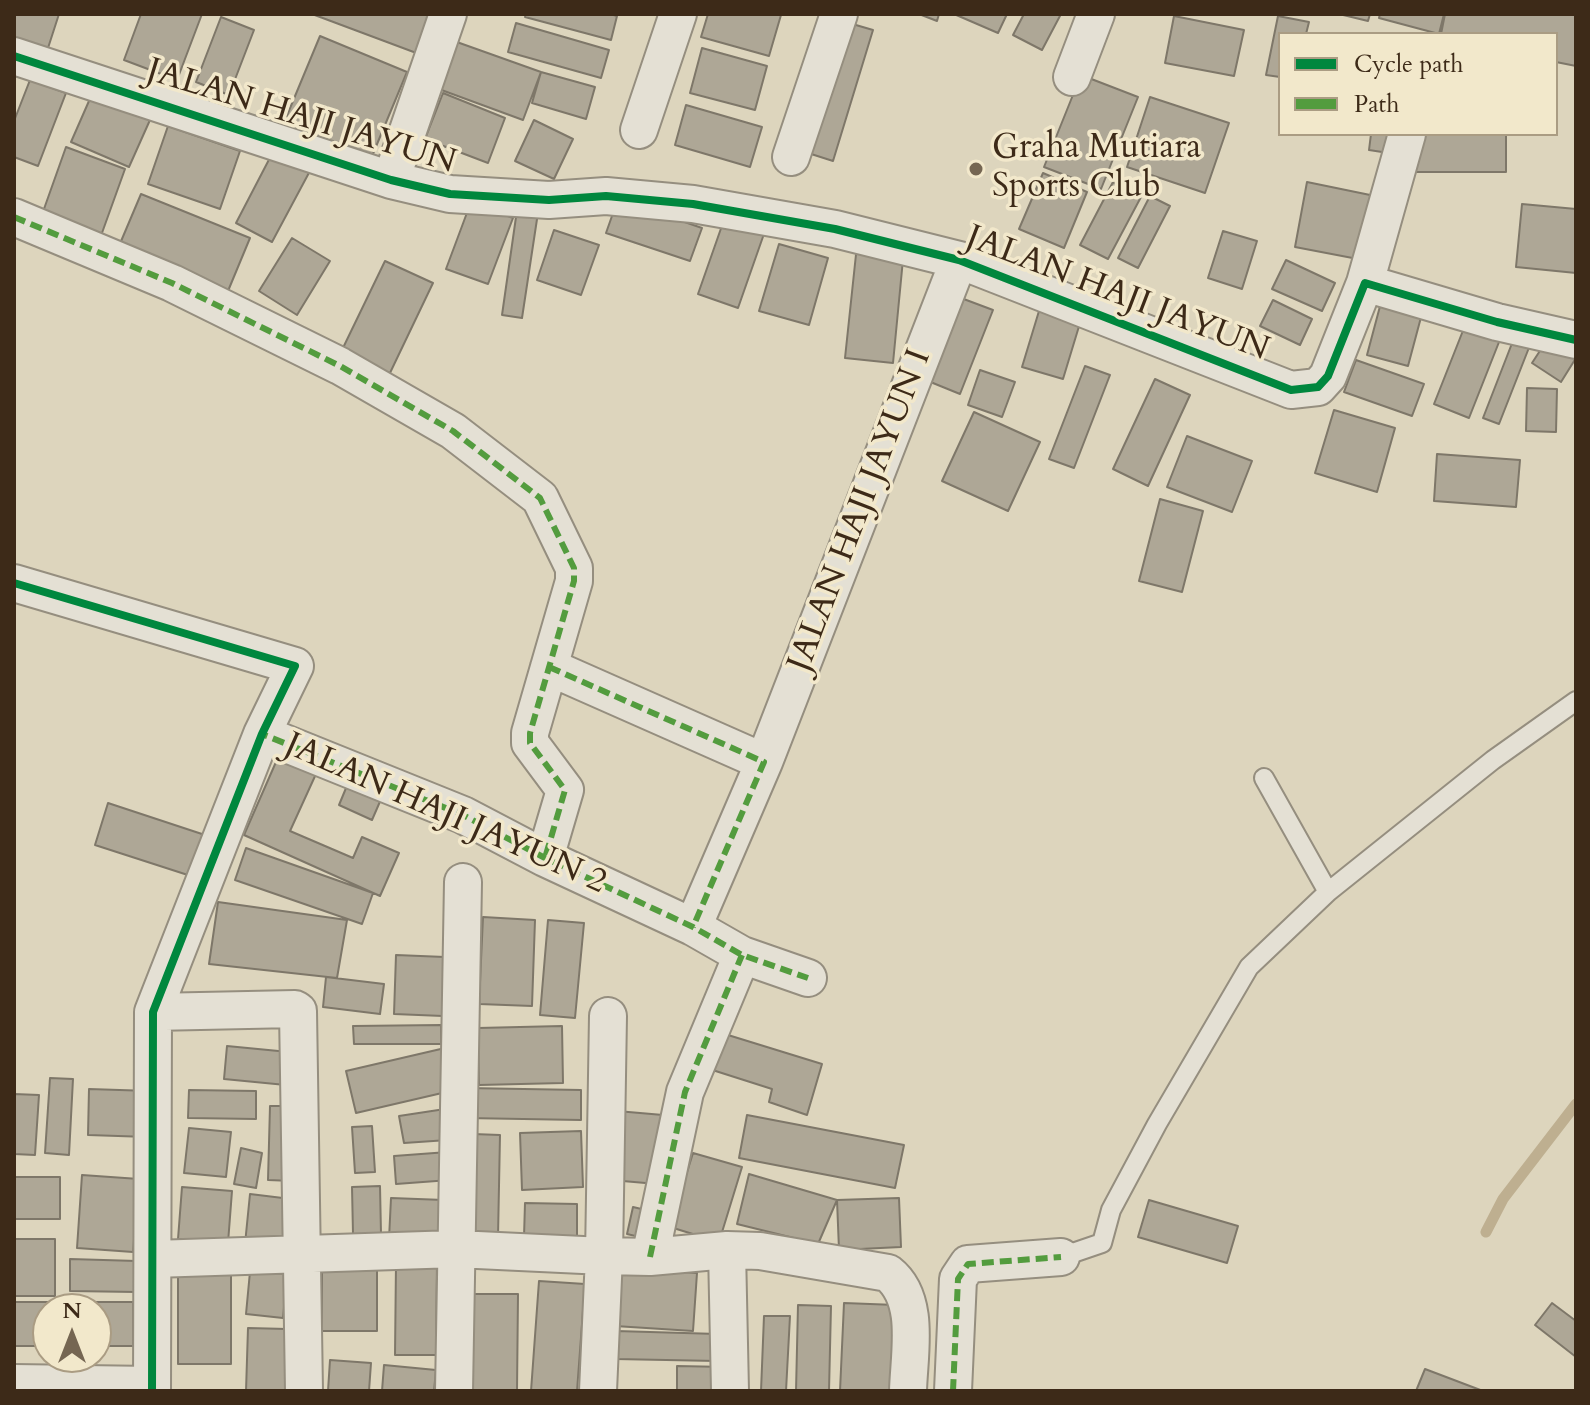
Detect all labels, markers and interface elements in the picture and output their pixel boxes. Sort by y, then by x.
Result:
legend [1278,32,1558,136]
text: Cycle path [1354,48,1463,81]
street label: JALAN HAJI JAYUN [141,52,461,184]
text: Path [1354,88,1399,121]
place label: Graha Mutiara Sports Club [992,129,1201,208]
marker: Graha Mutiara Sports Club [967,160,985,178]
street label: JALAN HAJI JAYUN [960,218,1274,372]
street label: JALAN HAJI JAYUN I [781,344,941,678]
street label: JALAN HAJI JAYUN 2 [278,726,612,904]
north arrow [32,1293,112,1373]
text: N [62,1296,82,1326]

